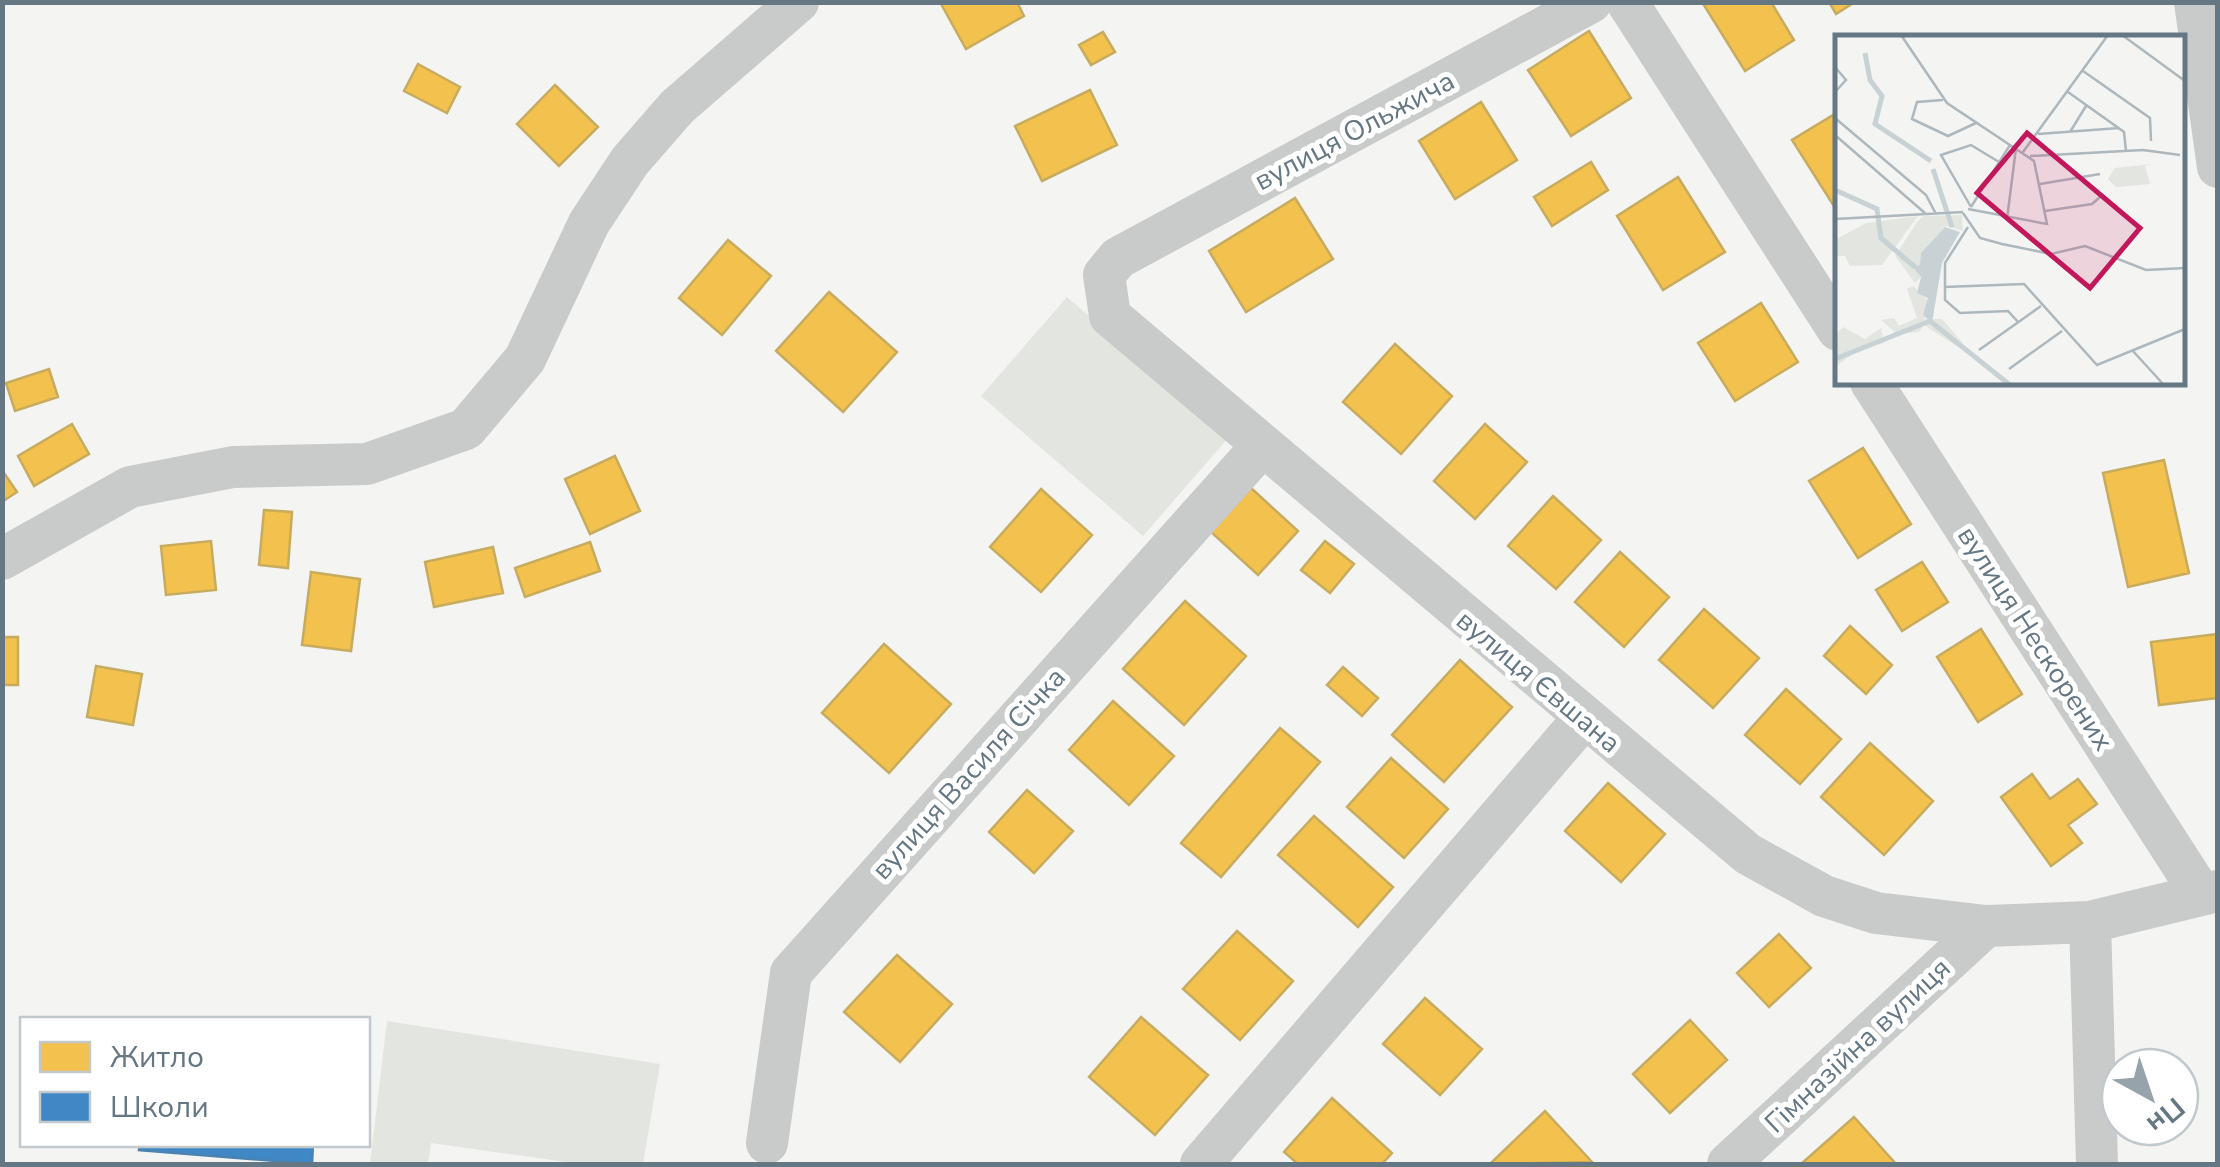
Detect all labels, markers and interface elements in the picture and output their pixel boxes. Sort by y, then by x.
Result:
inset map [1835,35,2185,385]
street label: вулиця Ольжича [1248,62,1461,200]
street label: вулиця Нескорених [1948,519,2122,758]
street label: вулиця Євшана [1448,602,1629,762]
street label: вулиця Василя Січка [863,659,1074,888]
street label: Гімназійна вулиця [1757,950,1959,1142]
legend [20,1017,370,1147]
text: Житло [110,1037,204,1078]
north arrow [2100,1047,2200,1147]
text: Школи [110,1087,209,1128]
text: Пн [2138,1088,2192,1142]

